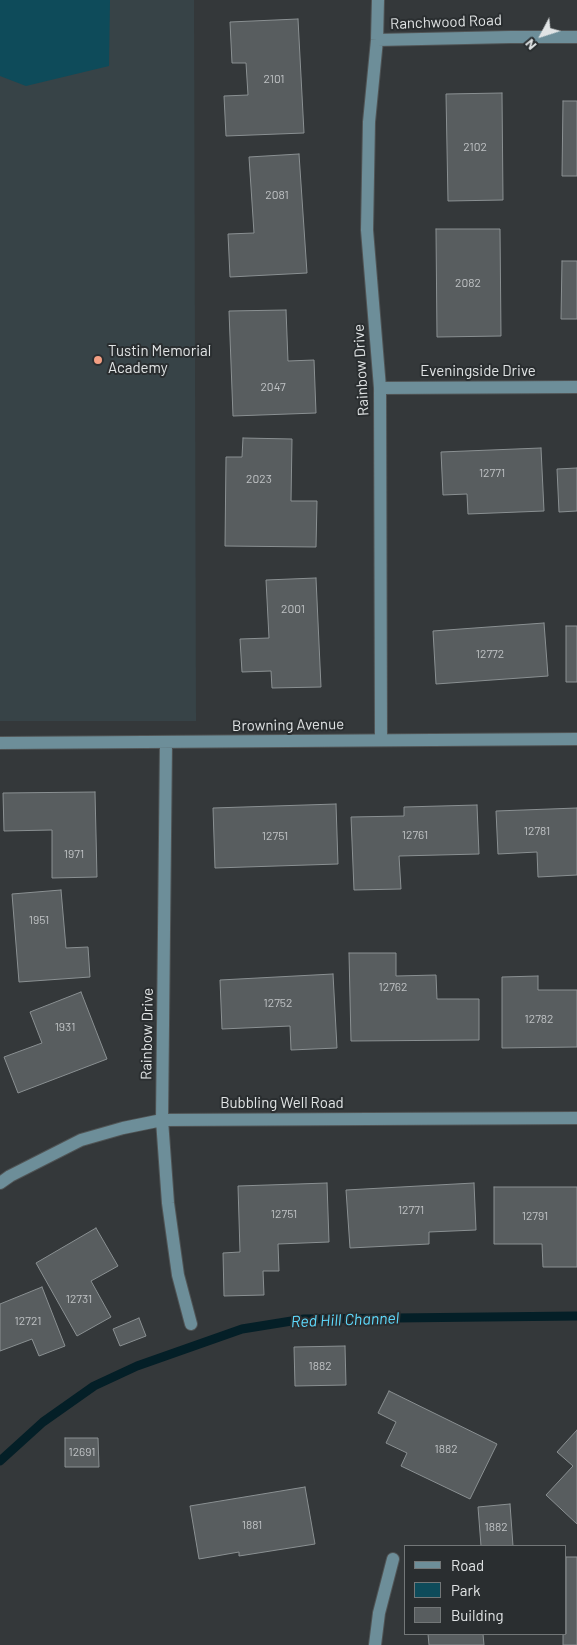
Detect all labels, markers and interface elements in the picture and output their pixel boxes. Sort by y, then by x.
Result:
north arrow [517,10,567,60]
street label: Ranchwood Road [390,11,502,33]
text: N [521,36,540,54]
house number: 2101 [263,72,285,86]
house number: 2102 [463,140,487,154]
house number: 2081 [265,188,289,202]
house number: 2082 [455,276,481,290]
street label: Rainbow Drive [350,324,372,416]
place label: Tustin Memorial Academy [108,342,211,377]
marker: Tustin Memorial Academy [92,354,104,366]
street label: Eveningside Drive [420,362,536,380]
house number: 2047 [260,380,286,394]
house number: 12771 [479,466,505,480]
house number: 2023 [246,472,272,486]
house number: 2001 [281,602,305,616]
house number: 12772 [476,647,504,661]
street label: Browning Avenue [232,715,344,735]
house number: 12781 [524,824,550,838]
house number: 12761 [402,828,428,842]
house number: 12751 [262,829,288,843]
house number: 1971 [64,847,84,861]
house number: 1951 [29,913,49,927]
house number: 12762 [379,980,407,994]
street label: Rainbow Drive [137,988,157,1080]
house number: 12752 [264,996,292,1010]
house number: 12782 [525,1012,553,1026]
house number: 1931 [55,1020,75,1034]
street label: Bubbling Well Road [220,1094,344,1112]
house number: 12771 [398,1203,424,1217]
house number: 12751 [271,1207,297,1221]
house number: 12791 [522,1209,548,1223]
house number: 12731 [66,1292,92,1306]
water label: Red Hill Channel [291,1309,399,1331]
house number: 12721 [15,1314,41,1328]
house number: 1882 [308,1359,332,1373]
house number: 1882 [434,1442,458,1456]
house number: 12691 [68,1445,96,1459]
house number: 1881 [242,1518,262,1532]
house number: 1882 [484,1520,508,1534]
legend [404,1545,567,1635]
text: Road [451,1556,484,1574]
text: Park [451,1581,480,1599]
text: Building [451,1606,504,1624]

